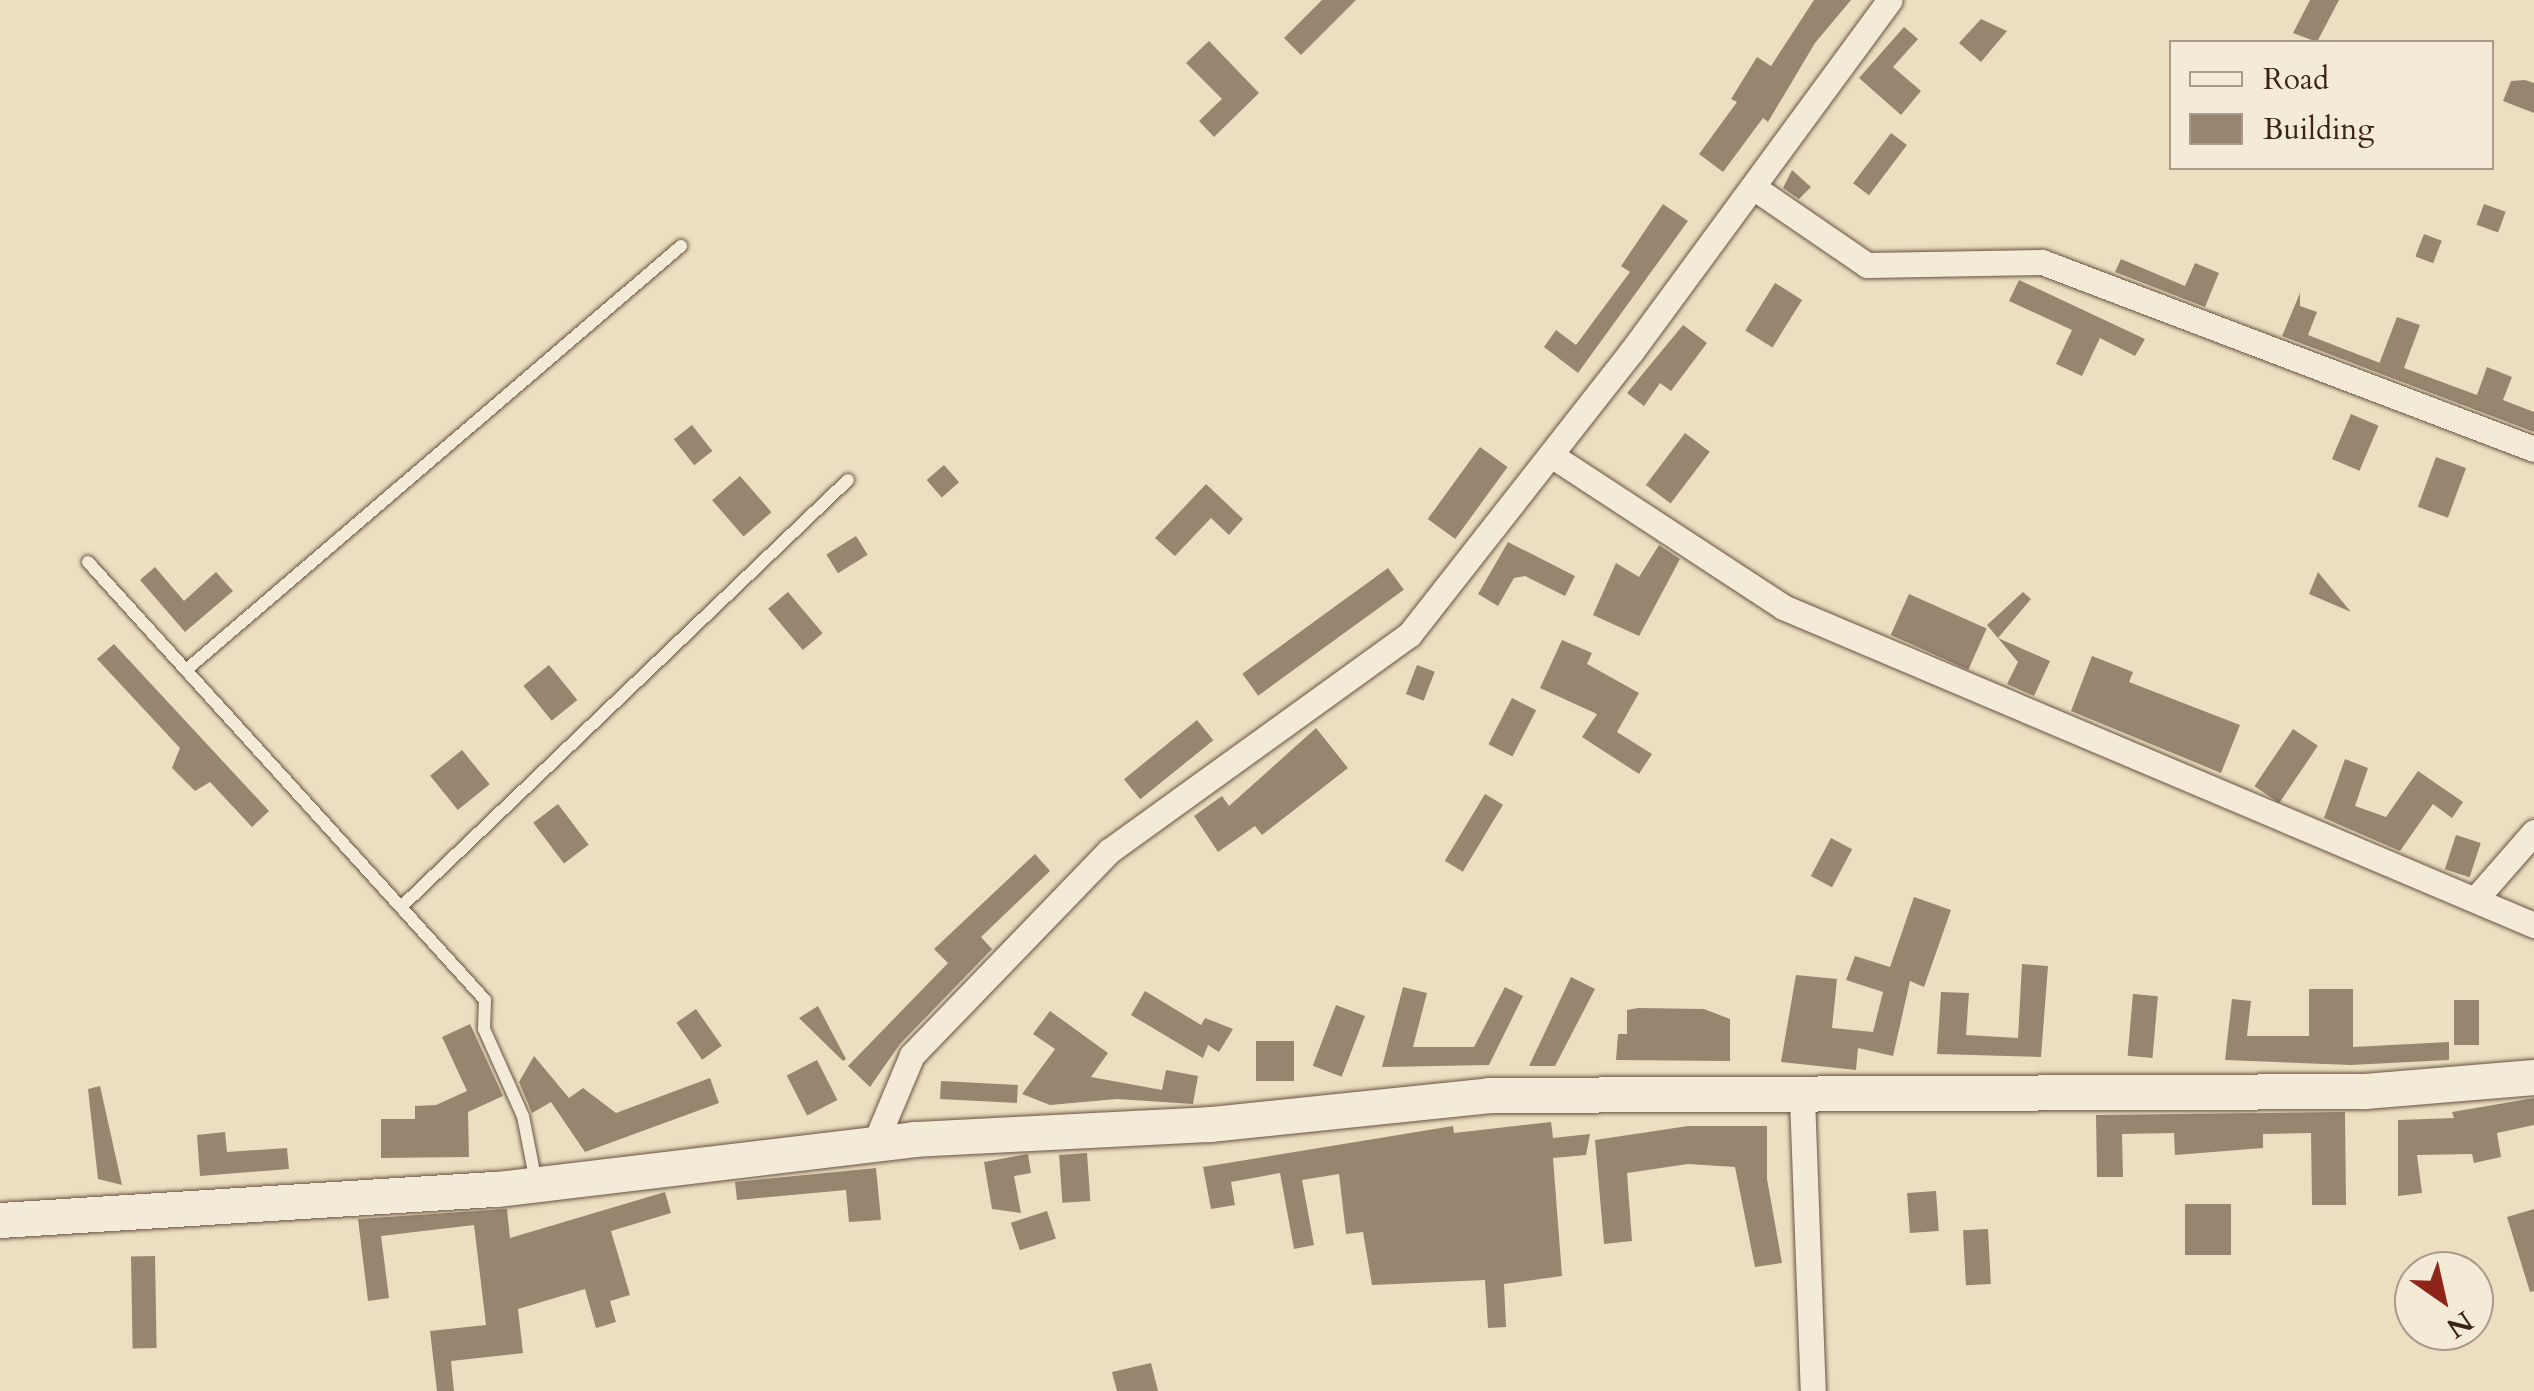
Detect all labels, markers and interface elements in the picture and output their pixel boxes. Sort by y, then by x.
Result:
legend [2169,40,2494,170]
text: Road [2263,59,2329,100]
text: Building [2263,109,2374,150]
north arrow [2394,1251,2494,1351]
text: N [2439,1302,2480,1347]

